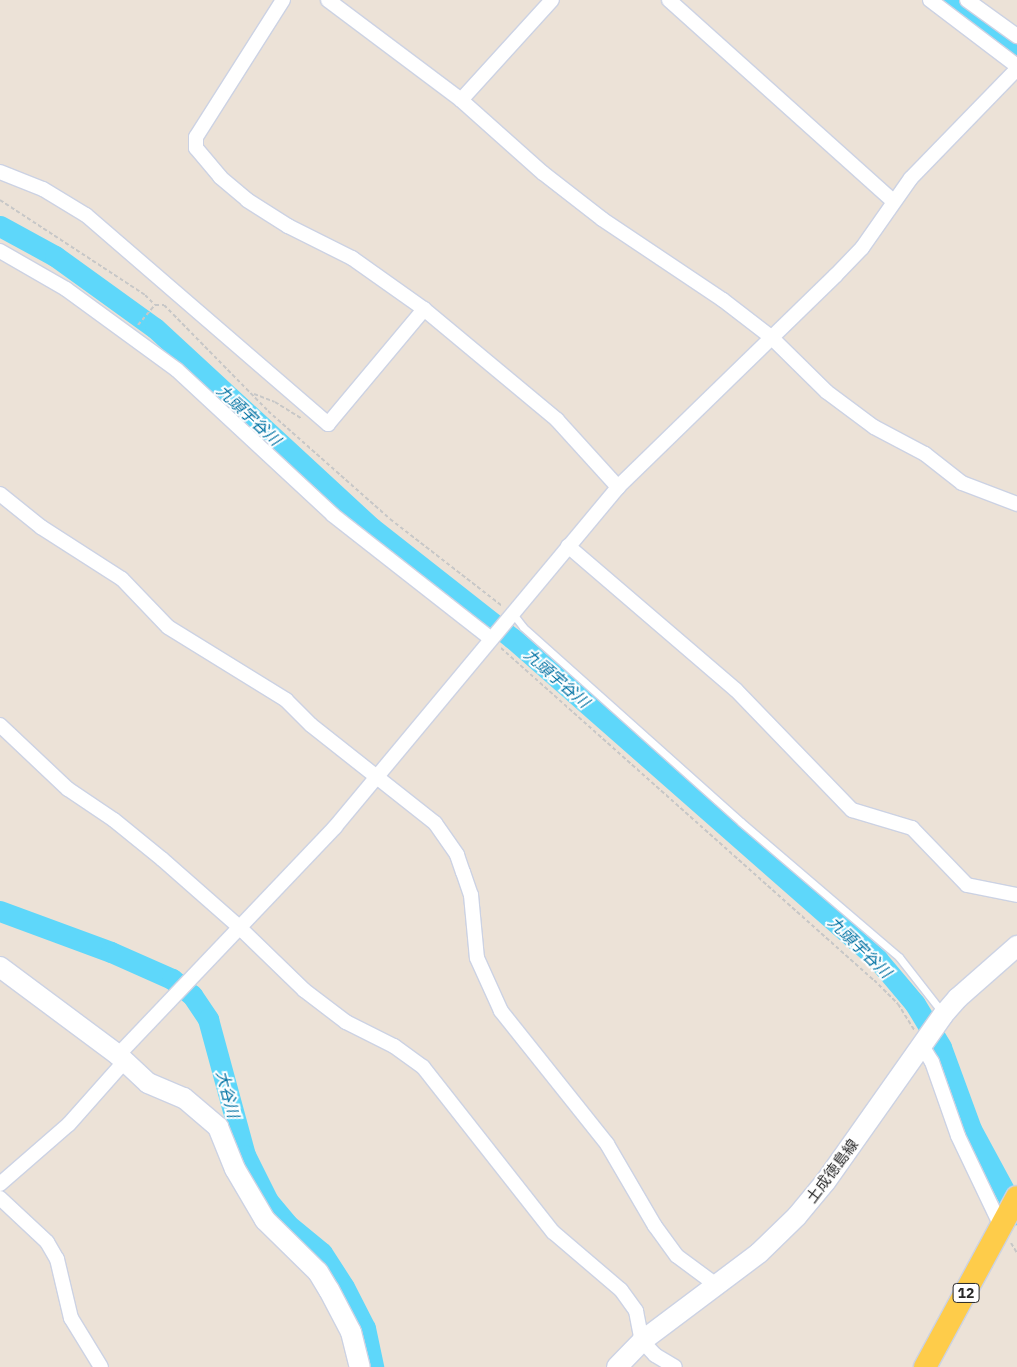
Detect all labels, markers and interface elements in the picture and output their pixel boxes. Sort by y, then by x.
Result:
water label: 九頭宇谷川 [213,381,285,449]
water label: 九頭宇谷川 [521,645,593,711]
water label: 九頭宇谷川 [825,912,895,982]
water label: 大谷川 [213,1068,243,1120]
street label: 土成徳島線 [802,1136,862,1206]
road number: 12 [952,1282,980,1305]

